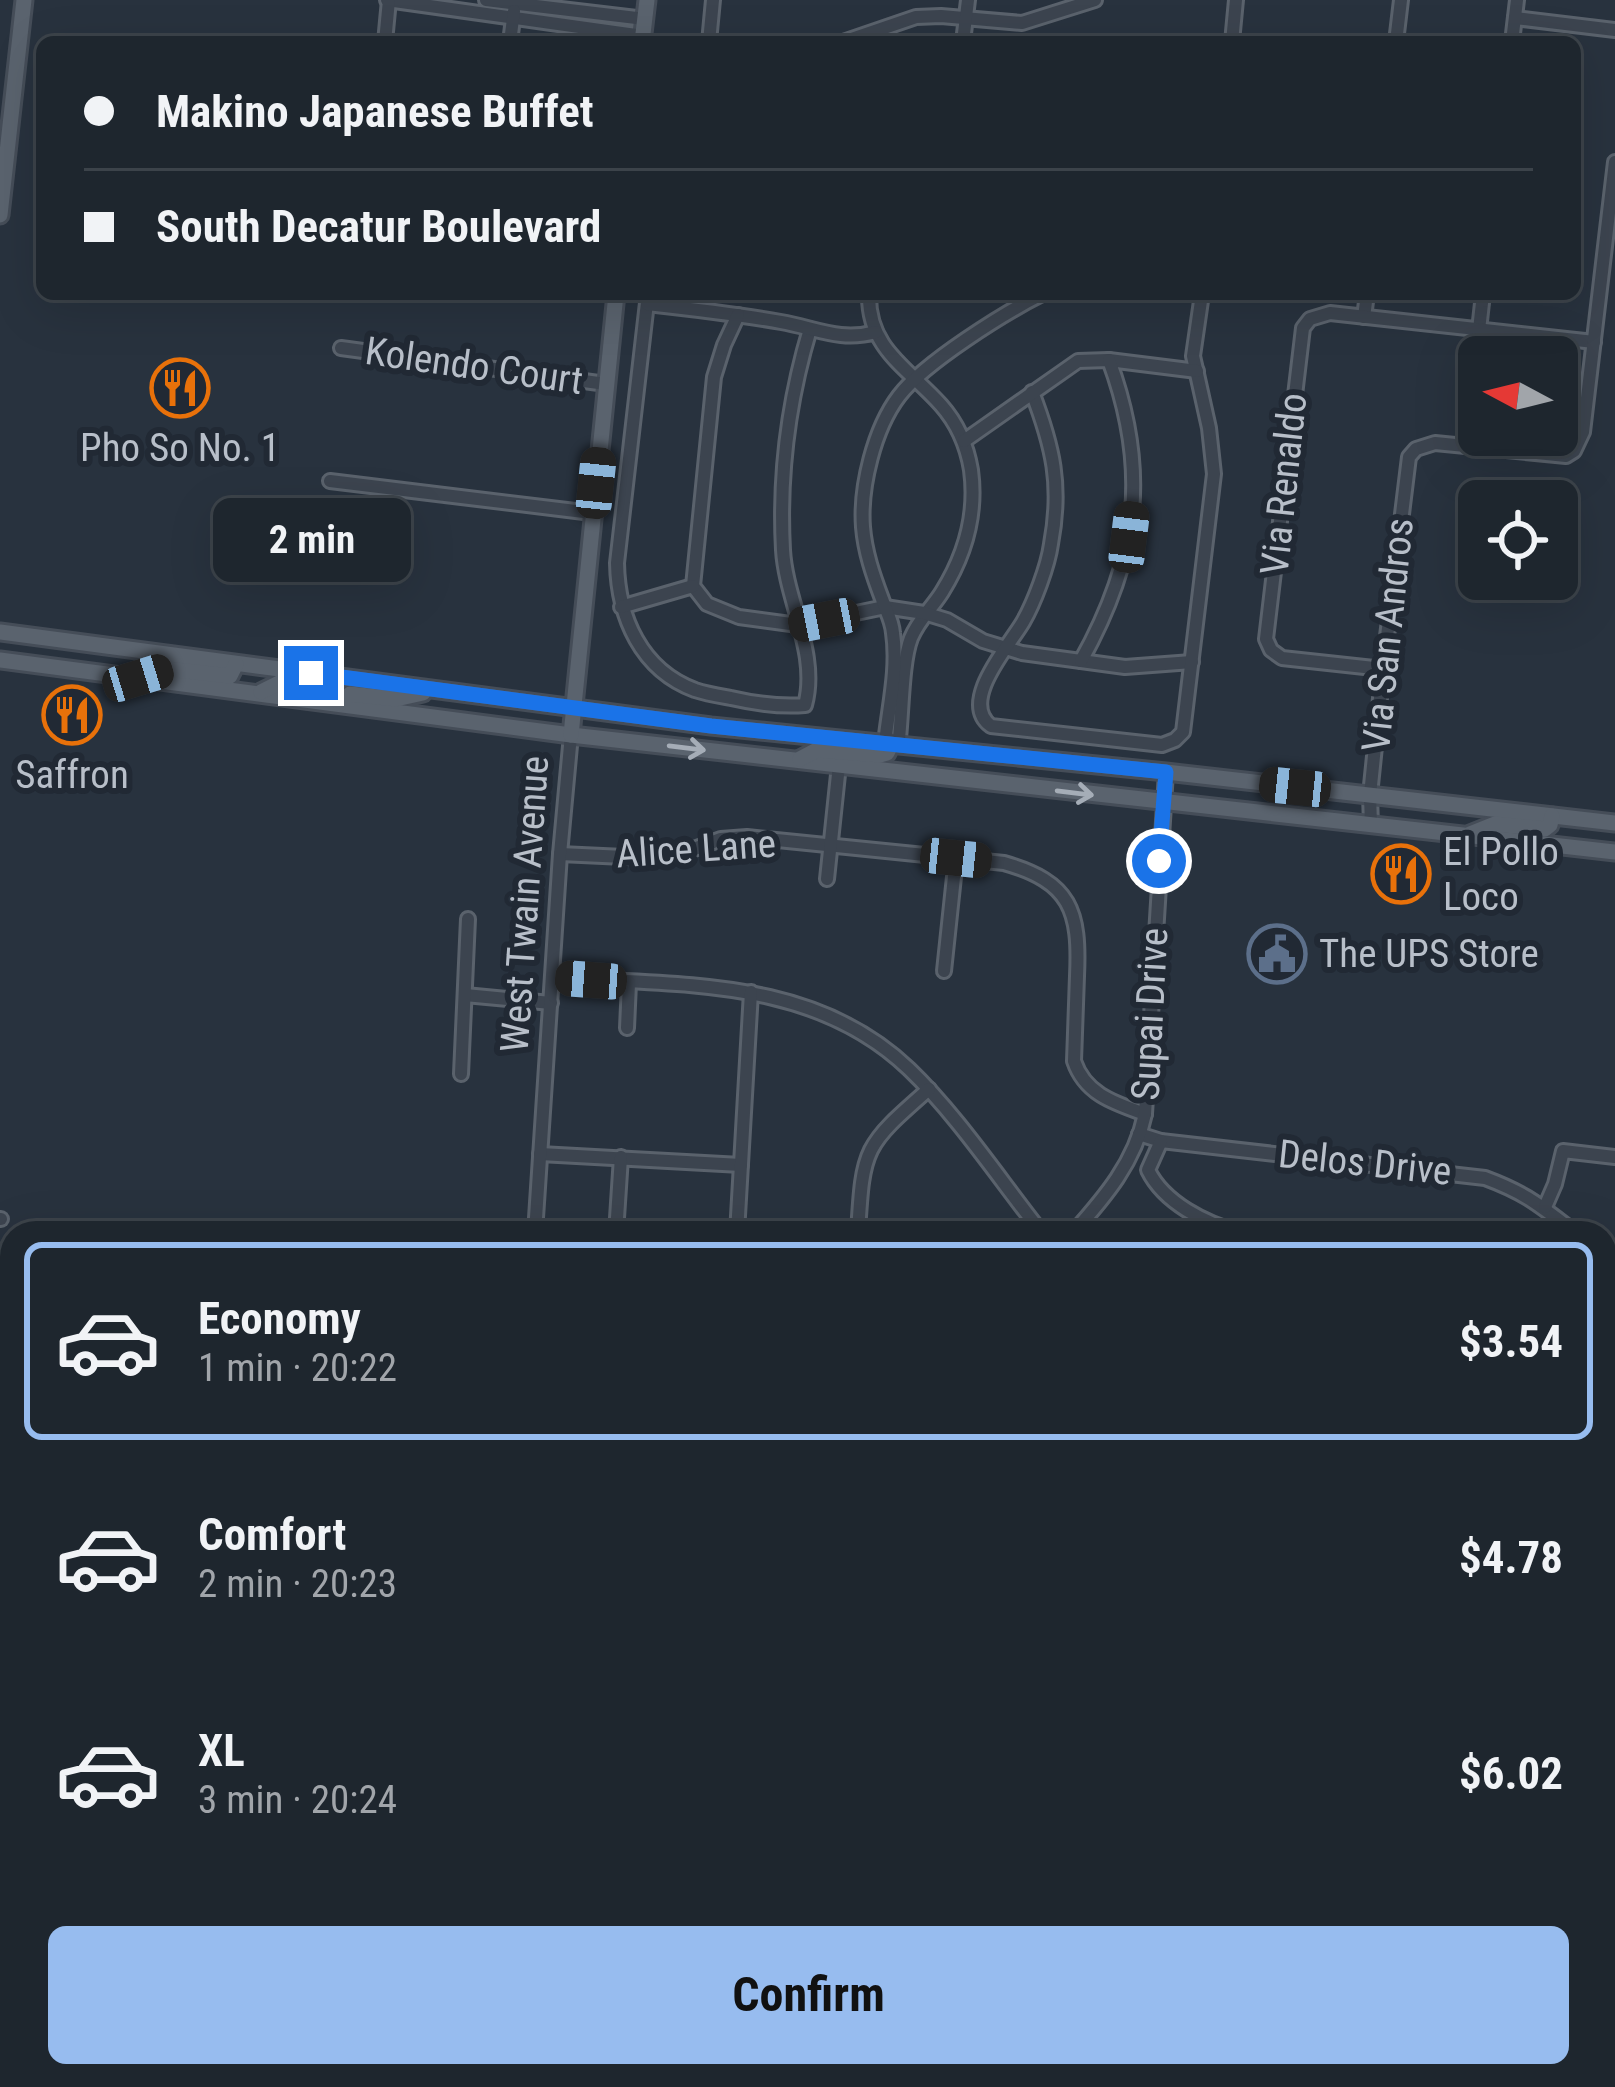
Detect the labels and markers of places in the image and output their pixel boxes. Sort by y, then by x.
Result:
restaurant icon: Pho So No. 1 [149,357,211,419]
place label: Pho So No. 1 [80,425,280,471]
restaurant icon: Saffron [41,684,103,746]
place label: Saffron [15,752,129,798]
place label: El Pollo Loco [1443,829,1559,920]
restaurant icon: El Pollo Loco [1370,843,1432,905]
public building icon: The UPS Store [1246,923,1308,985]
place label: The UPS Store [1319,931,1539,977]

